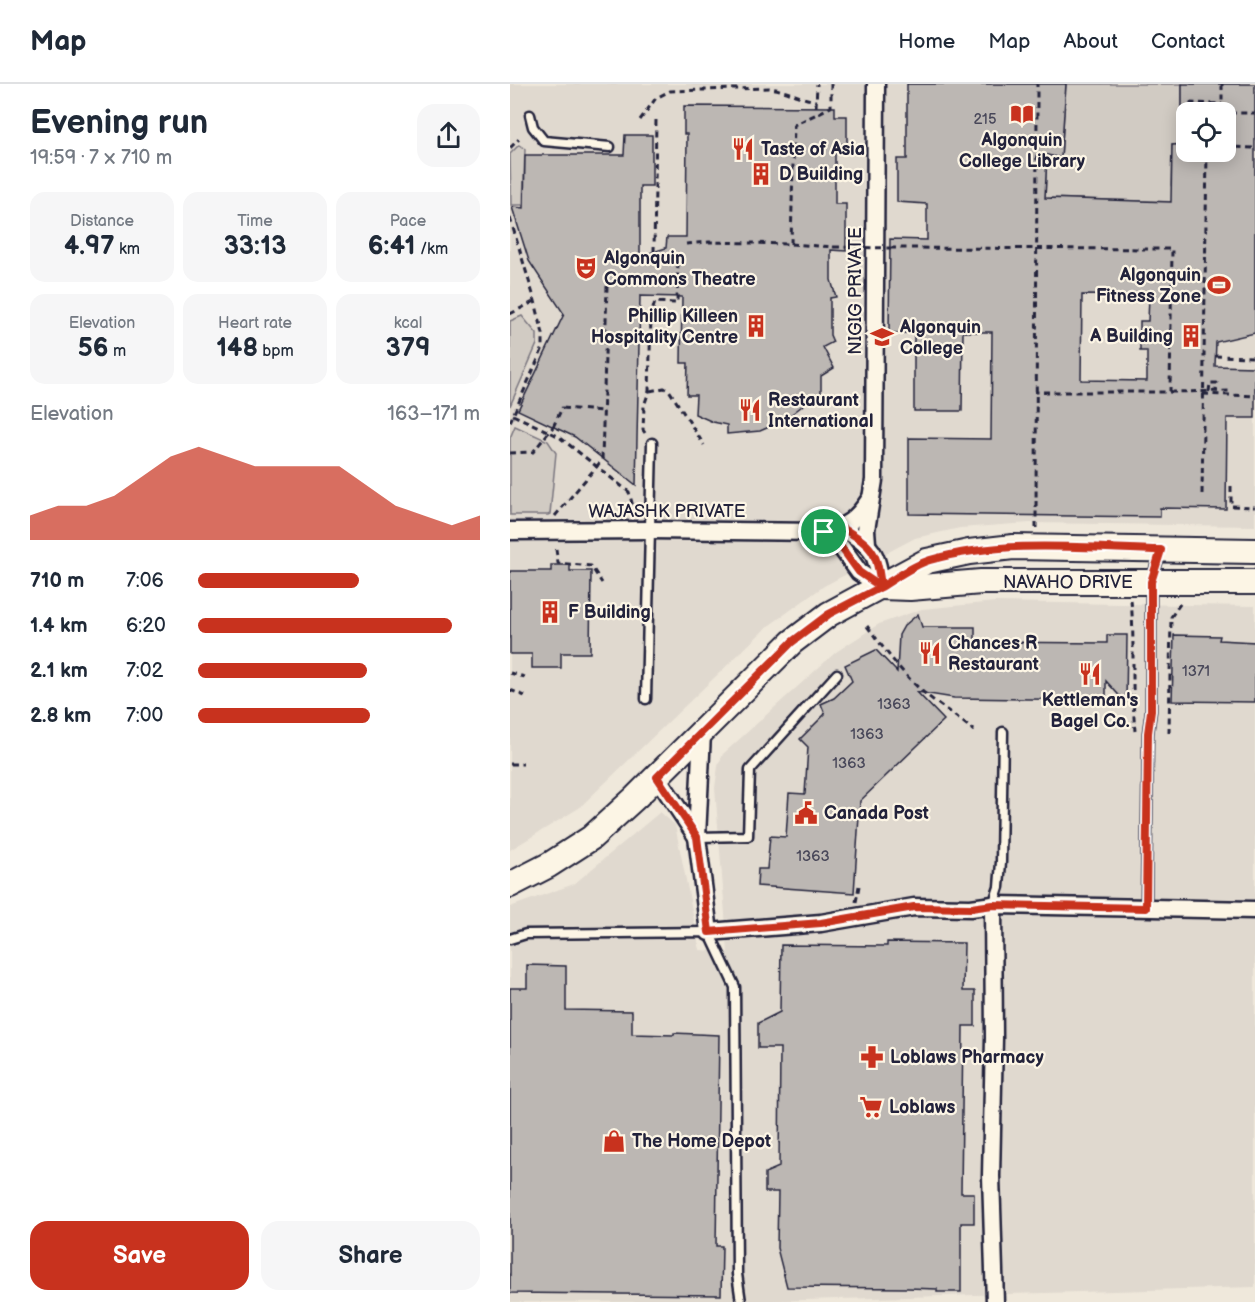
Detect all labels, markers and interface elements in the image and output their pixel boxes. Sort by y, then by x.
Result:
text: Map [30,25,86,58]
text: Home [898,29,955,54]
text: Map [988,29,1030,54]
text: About [1063,29,1118,54]
text: Contact [1151,29,1225,54]
library icon: Algonquin College Library [1009,101,1035,127]
map controls [1176,102,1236,162]
button: locate [1176,102,1236,162]
text: Evening run [30,103,208,143]
button: share [417,104,480,167]
house number: 215 [973,110,997,129]
place label: Algonquin College Library [959,130,1086,172]
restaurant icon: Taste of Asia [730,136,756,162]
place label: Taste of Asia [761,139,865,160]
text: 19:59 · 7 × 710 m [30,146,172,170]
building icon: D Building [748,161,774,187]
place label: D Building [779,164,863,185]
text: Distance [70,212,134,231]
text: Time [237,212,273,231]
text: Pace [390,212,426,231]
street label: NIGIG PRIVATE [845,227,866,355]
text: 4.97 [64,231,115,262]
text: 33:13 [224,231,286,262]
text: 6:41 [368,231,416,262]
text: km [115,240,140,259]
text: /km [416,240,448,259]
place label: Algonquin Commons Theatre [603,248,756,290]
theatre icon: Algonquin Commons Theatre [573,255,599,281]
place label: Algonquin Fitness Zone [1096,265,1201,307]
sports icon: Algonquin Fitness Zone [1206,272,1232,298]
place label: Phillip Killeen Hospitality Centre [591,306,738,348]
building icon: Phillip Killeen Hospitality Centre [743,313,769,339]
text: Elevation [69,314,135,333]
text: Heart rate [218,314,292,333]
text: kcal [394,314,422,333]
place label: Algonquin College [899,317,981,359]
building icon: A Building [1178,323,1204,349]
school or university icon: Algonquin College [869,324,895,350]
place label: A Building [1089,326,1173,347]
text: 56 [78,333,109,364]
text: 148 [216,333,258,364]
text: 379 [386,333,430,364]
text: m [109,342,126,361]
text: bpm [258,342,294,361]
place label: Restaurant International [768,390,873,432]
restaurant icon: Restaurant International [737,397,763,423]
text: Elevation [30,402,113,426]
text: 163–171 m [387,402,480,426]
street label: WAJASHK PRIVATE [588,501,746,522]
pin [798,506,849,557]
icon: arrive [807,515,840,548]
text: 710 m [30,569,84,593]
text: 7:06 [126,569,164,593]
street label: NAVAHO DRIVE [1003,572,1133,593]
building icon: F Building [537,599,563,625]
place label: F Building [568,602,651,623]
text: 1.4 km [30,614,88,638]
text: 6:20 [126,614,166,638]
place label: Chances R Restaurant [948,633,1039,675]
restaurant icon: Chances R Restaurant [917,640,943,666]
text: 2.1 km [30,659,88,683]
text: 7:02 [126,659,163,683]
restaurant icon: Kettleman's Bagel Co. [1077,661,1103,687]
house number: 1371 [1182,662,1210,681]
place label: Kettleman's Bagel Co. [1042,690,1138,732]
house number: 1363 [877,695,911,714]
text: 2.8 km [30,704,91,728]
text: 7:00 [126,704,163,728]
house number: 1363 [850,725,884,744]
house number: 1363 [832,754,866,773]
public building icon: Canada Post [793,800,819,826]
place label: Canada Post [824,803,929,824]
house number: 1363 [796,847,830,866]
pharmacy icon: Loblaws Pharmacy [859,1044,885,1070]
place label: Loblaws Pharmacy [890,1047,1044,1068]
supermarket icon: Loblaws [858,1094,884,1120]
place label: Loblaws [889,1097,956,1118]
shop icon: The Home Depot [601,1128,627,1154]
place label: The Home Depot [632,1131,771,1152]
button: Save [30,1221,249,1290]
button: Share [261,1221,480,1290]

